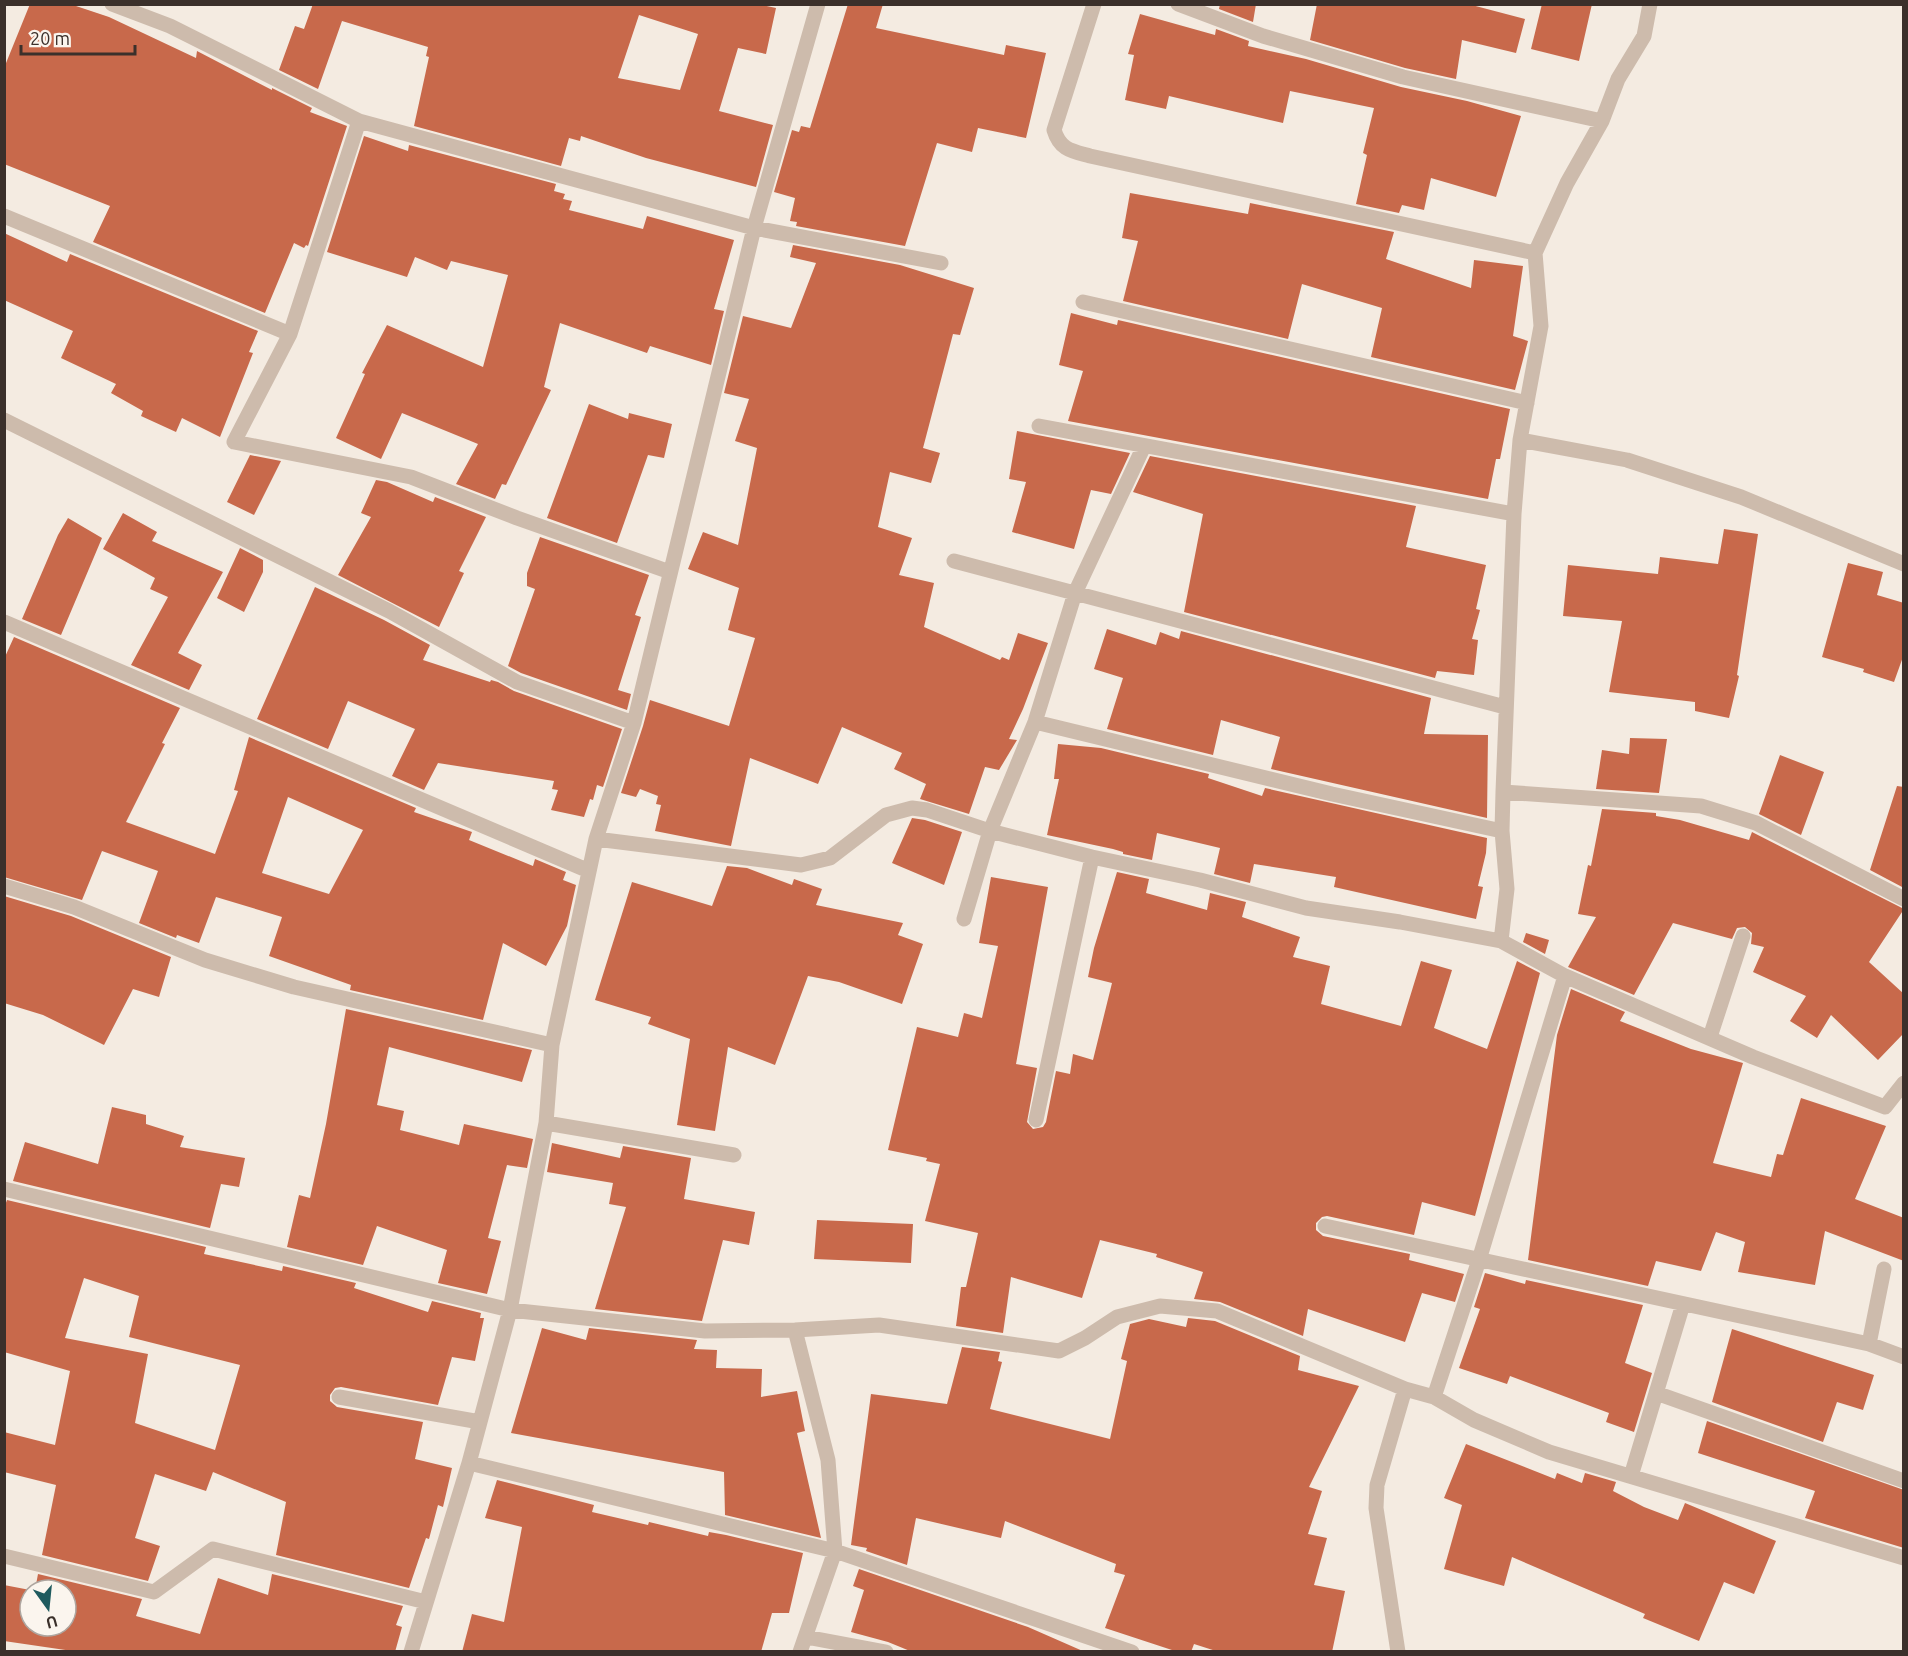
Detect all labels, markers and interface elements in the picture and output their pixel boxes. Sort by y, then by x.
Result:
scale bar [21,18,135,56]
text: 20 m [30,28,70,48]
north arrow [18,1578,78,1638]
text: U [44,1612,60,1633]

